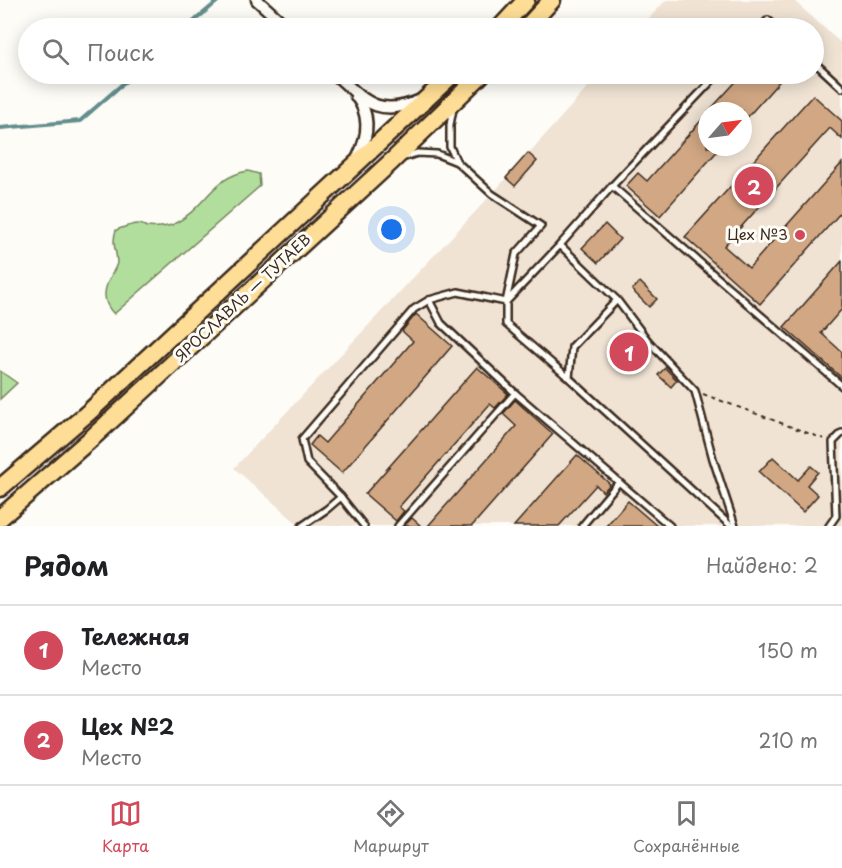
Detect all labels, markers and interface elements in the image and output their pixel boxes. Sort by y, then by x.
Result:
search box [18,18,824,84]
icon: search [39,35,72,68]
text: Поиск [87,35,154,68]
north arrow [698,102,752,156]
pin: 2 [734,164,774,208]
your location [377,215,406,244]
place label: Цех №3 [727,222,788,245]
street label: ЯРОСЛАВЛЬ — ТУТАЕВ [168,227,315,367]
marker: Цех №3 [793,228,807,242]
pin: 1 [610,330,648,374]
text: Рядом [24,546,109,585]
text: Найдено: 2 [706,550,818,580]
text: Тележная [81,619,190,652]
text: 1 [39,635,48,665]
text: 150 m [758,635,818,665]
text: Место [81,652,142,682]
text: Цех №2 [81,709,174,742]
text: 2 [36,725,51,755]
text: 210 m [759,725,818,755]
text: Место [81,742,142,772]
tab: Карта [102,797,149,857]
tab: Маршрут [353,797,429,857]
tab: Сохранённые [633,797,740,857]

